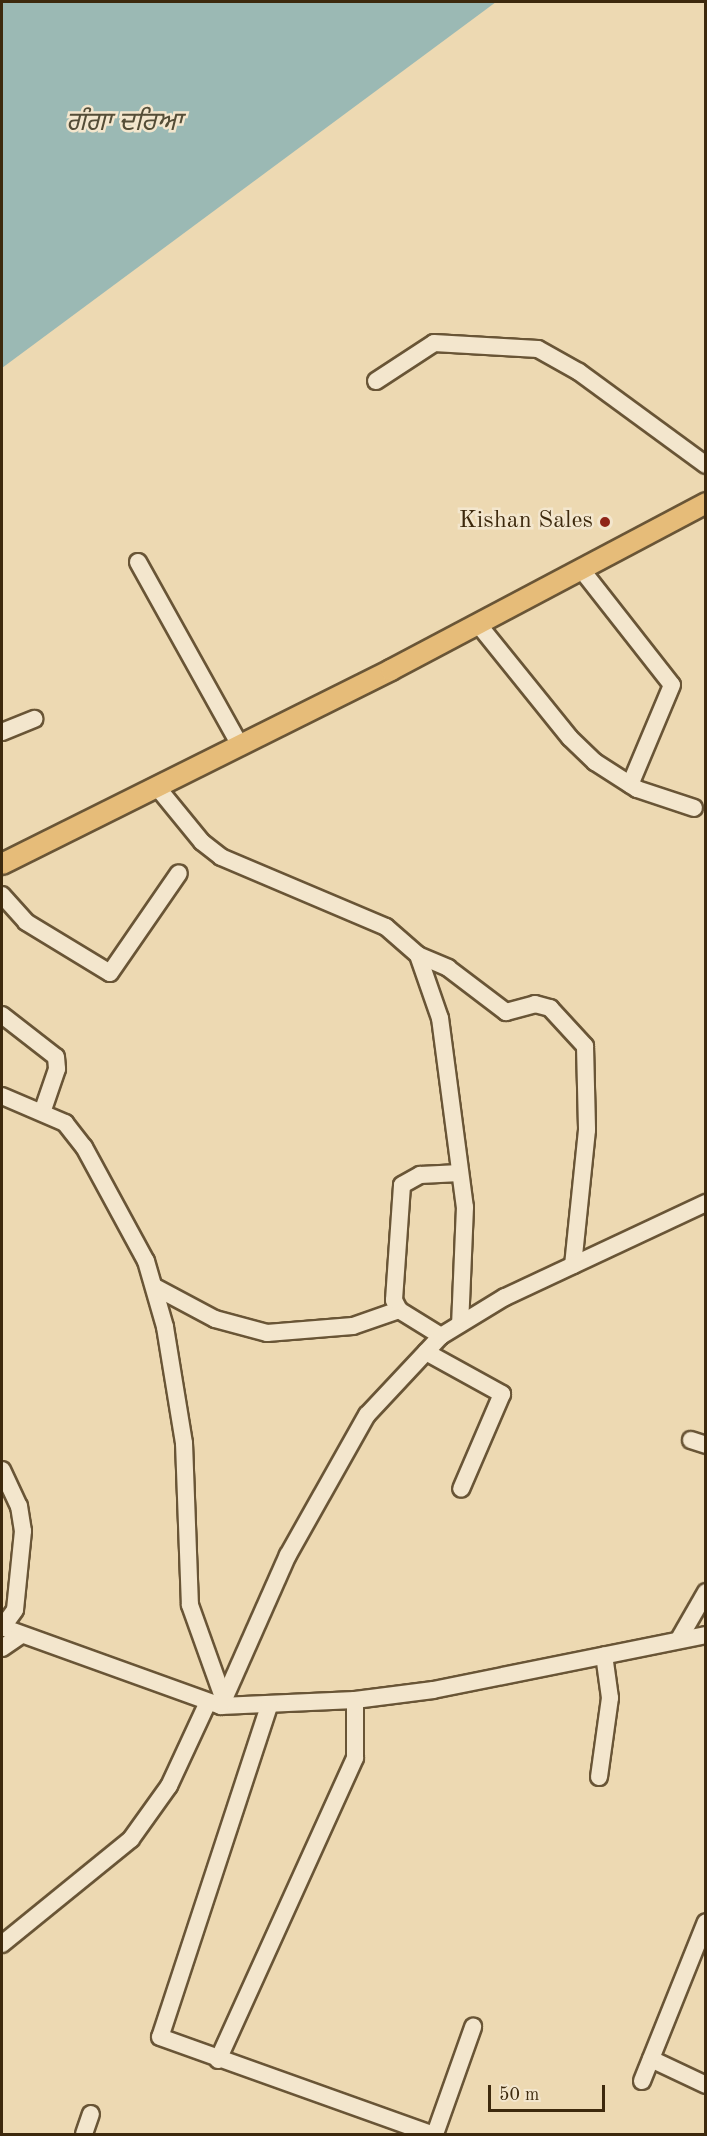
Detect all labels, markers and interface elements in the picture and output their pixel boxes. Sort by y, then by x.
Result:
water label: ਗੰਗਾ ਦਰਿਆ [66,108,182,140]
place label: Kishan Sales [459,508,593,536]
marker: Kishan Sales [598,515,612,529]
scale bar [491,2073,608,2111]
text: 50 m [499,2086,539,2104]

